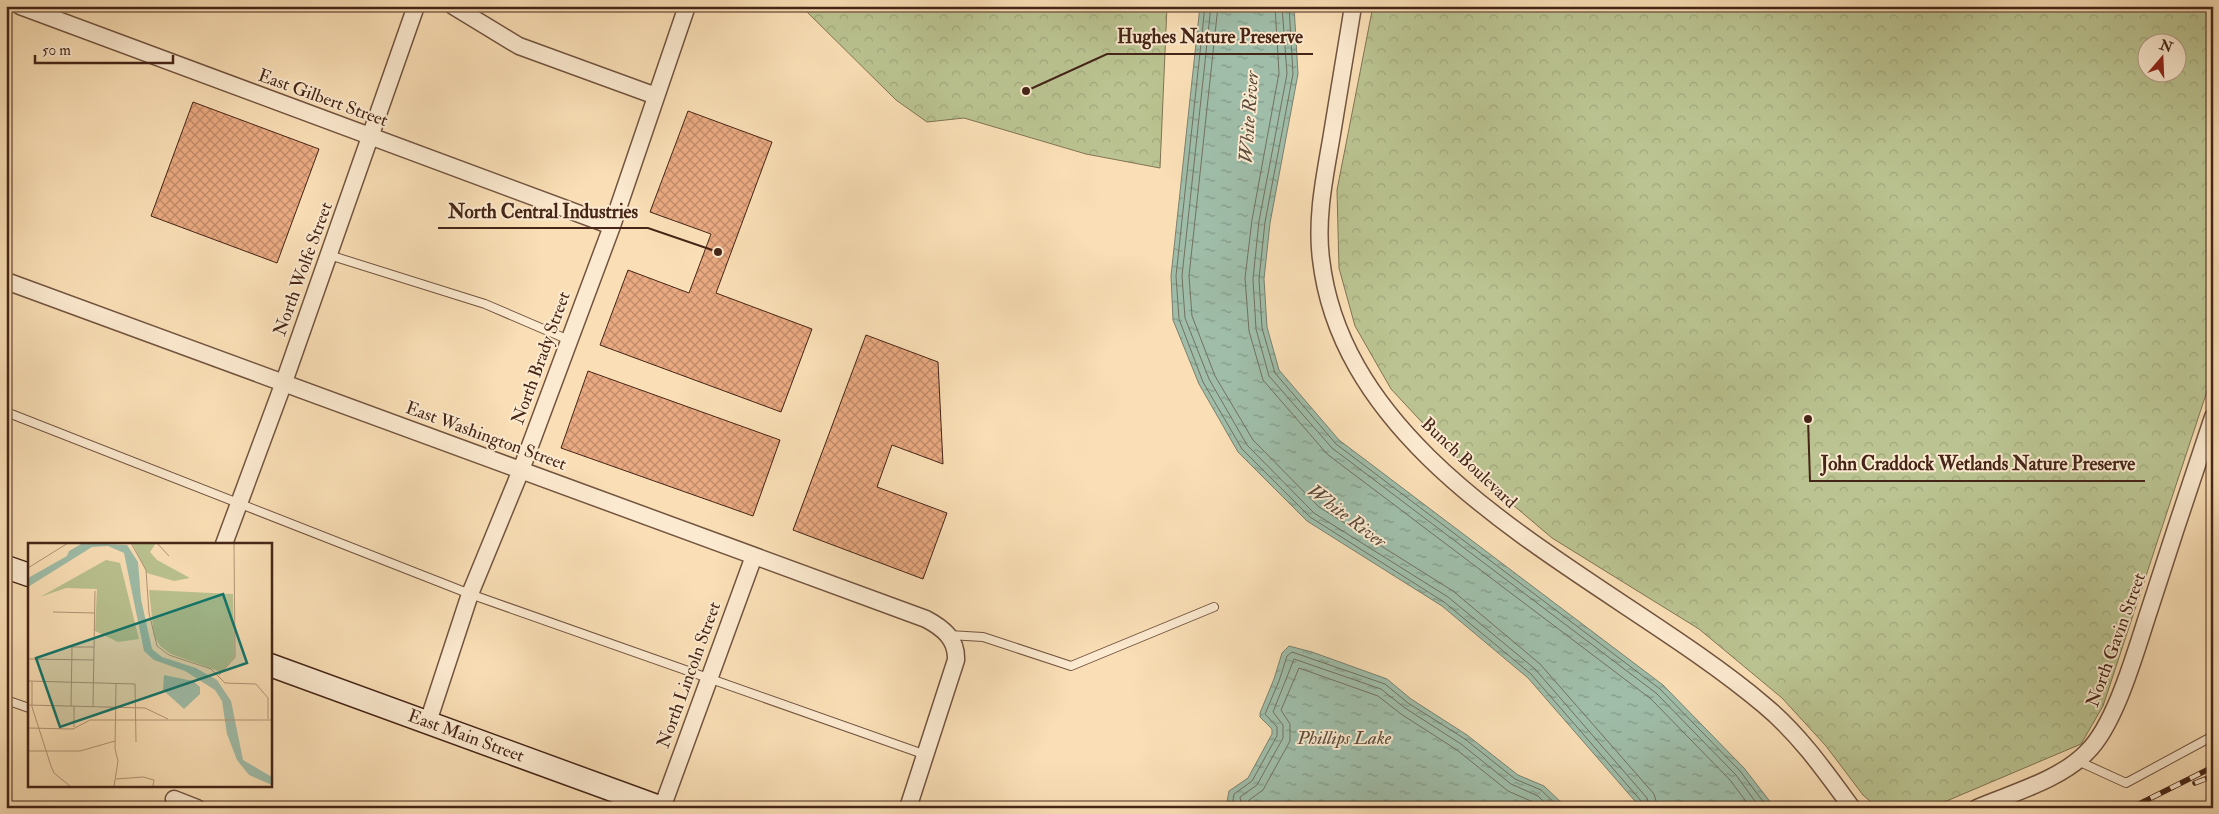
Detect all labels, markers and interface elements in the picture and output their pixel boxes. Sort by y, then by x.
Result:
callout: Hughes Nature Preserve [1107,20,1313,54]
text: Hughes Nature Preserve [1117,25,1303,50]
scale bar [35,32,172,64]
north arrow [2136,32,2186,82]
text: N [2156,36,2175,56]
text: 50 m [42,41,71,60]
street label: East Gilbert Street [255,64,391,132]
water label: White River [1234,69,1264,164]
callout: North Central Industries [438,194,648,228]
street label: North Wolfe Street [268,199,338,339]
text: North Central Industries [447,200,639,224]
street label: North Brady Street [506,288,576,428]
street label: East Washington Street [402,396,570,476]
street label: Bunch Boulevard [1416,413,1522,514]
callout: John Craddock Wetlands Nature Preserve [1810,447,2145,481]
text: John Craddock Wetlands Nature Preserve [1820,452,2135,476]
water label: White River [1303,479,1392,554]
inset map [28,543,271,786]
street label: North Gavin Street [2081,569,2151,710]
street label: North Lincoln Street [652,599,726,751]
street label: East Main Street [405,704,527,768]
water label: Phillips Lake [1296,726,1392,750]

